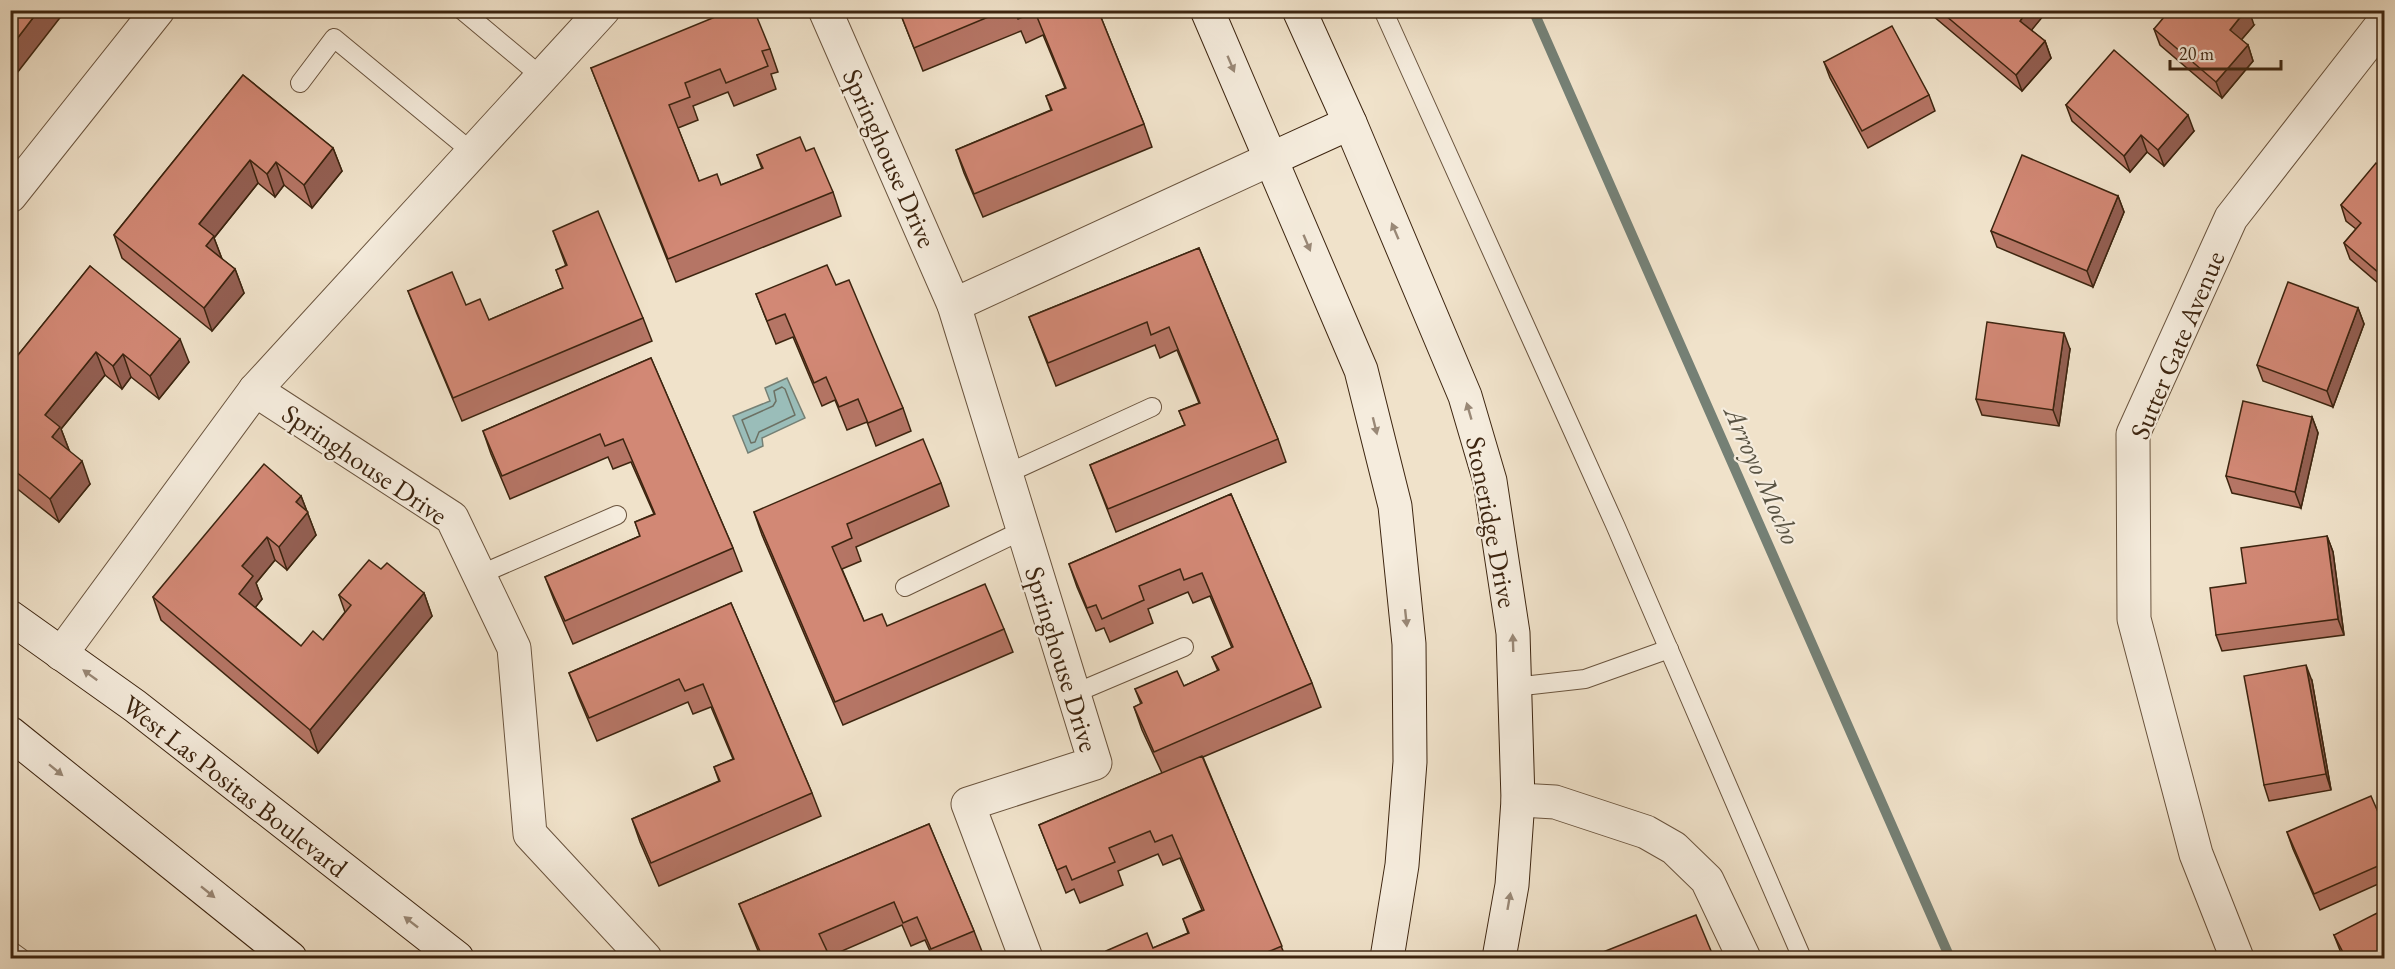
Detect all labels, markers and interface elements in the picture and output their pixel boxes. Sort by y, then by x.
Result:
scale bar [2170,33,2281,71]
text: 20 m [2179,42,2214,65]
one-way arrow [1226,56,1235,73]
street label: Springhouse Drive [835,63,945,253]
one-way arrow [1390,221,1400,239]
one-way arrow [1302,235,1312,253]
street label: Sutter Gate Avenue [2122,246,2232,444]
street label: Springhouse Drive [276,396,454,532]
water label: Arroyo Mocho [1716,398,1810,550]
one-way arrow [1464,402,1474,420]
one-way arrow [1370,417,1380,435]
street label: Stoneridge Drive [1458,433,1526,611]
street label: Springhouse Drive [1017,562,1107,756]
one-way arrow [1401,608,1411,627]
one-way arrow [1508,634,1517,653]
one-way arrow [83,669,98,681]
street label: West Las Positas Boulevard [115,687,355,885]
one-way arrow [48,763,63,776]
one-way arrow [200,886,216,899]
one-way arrow [1505,891,1514,910]
one-way arrow [403,917,418,929]

